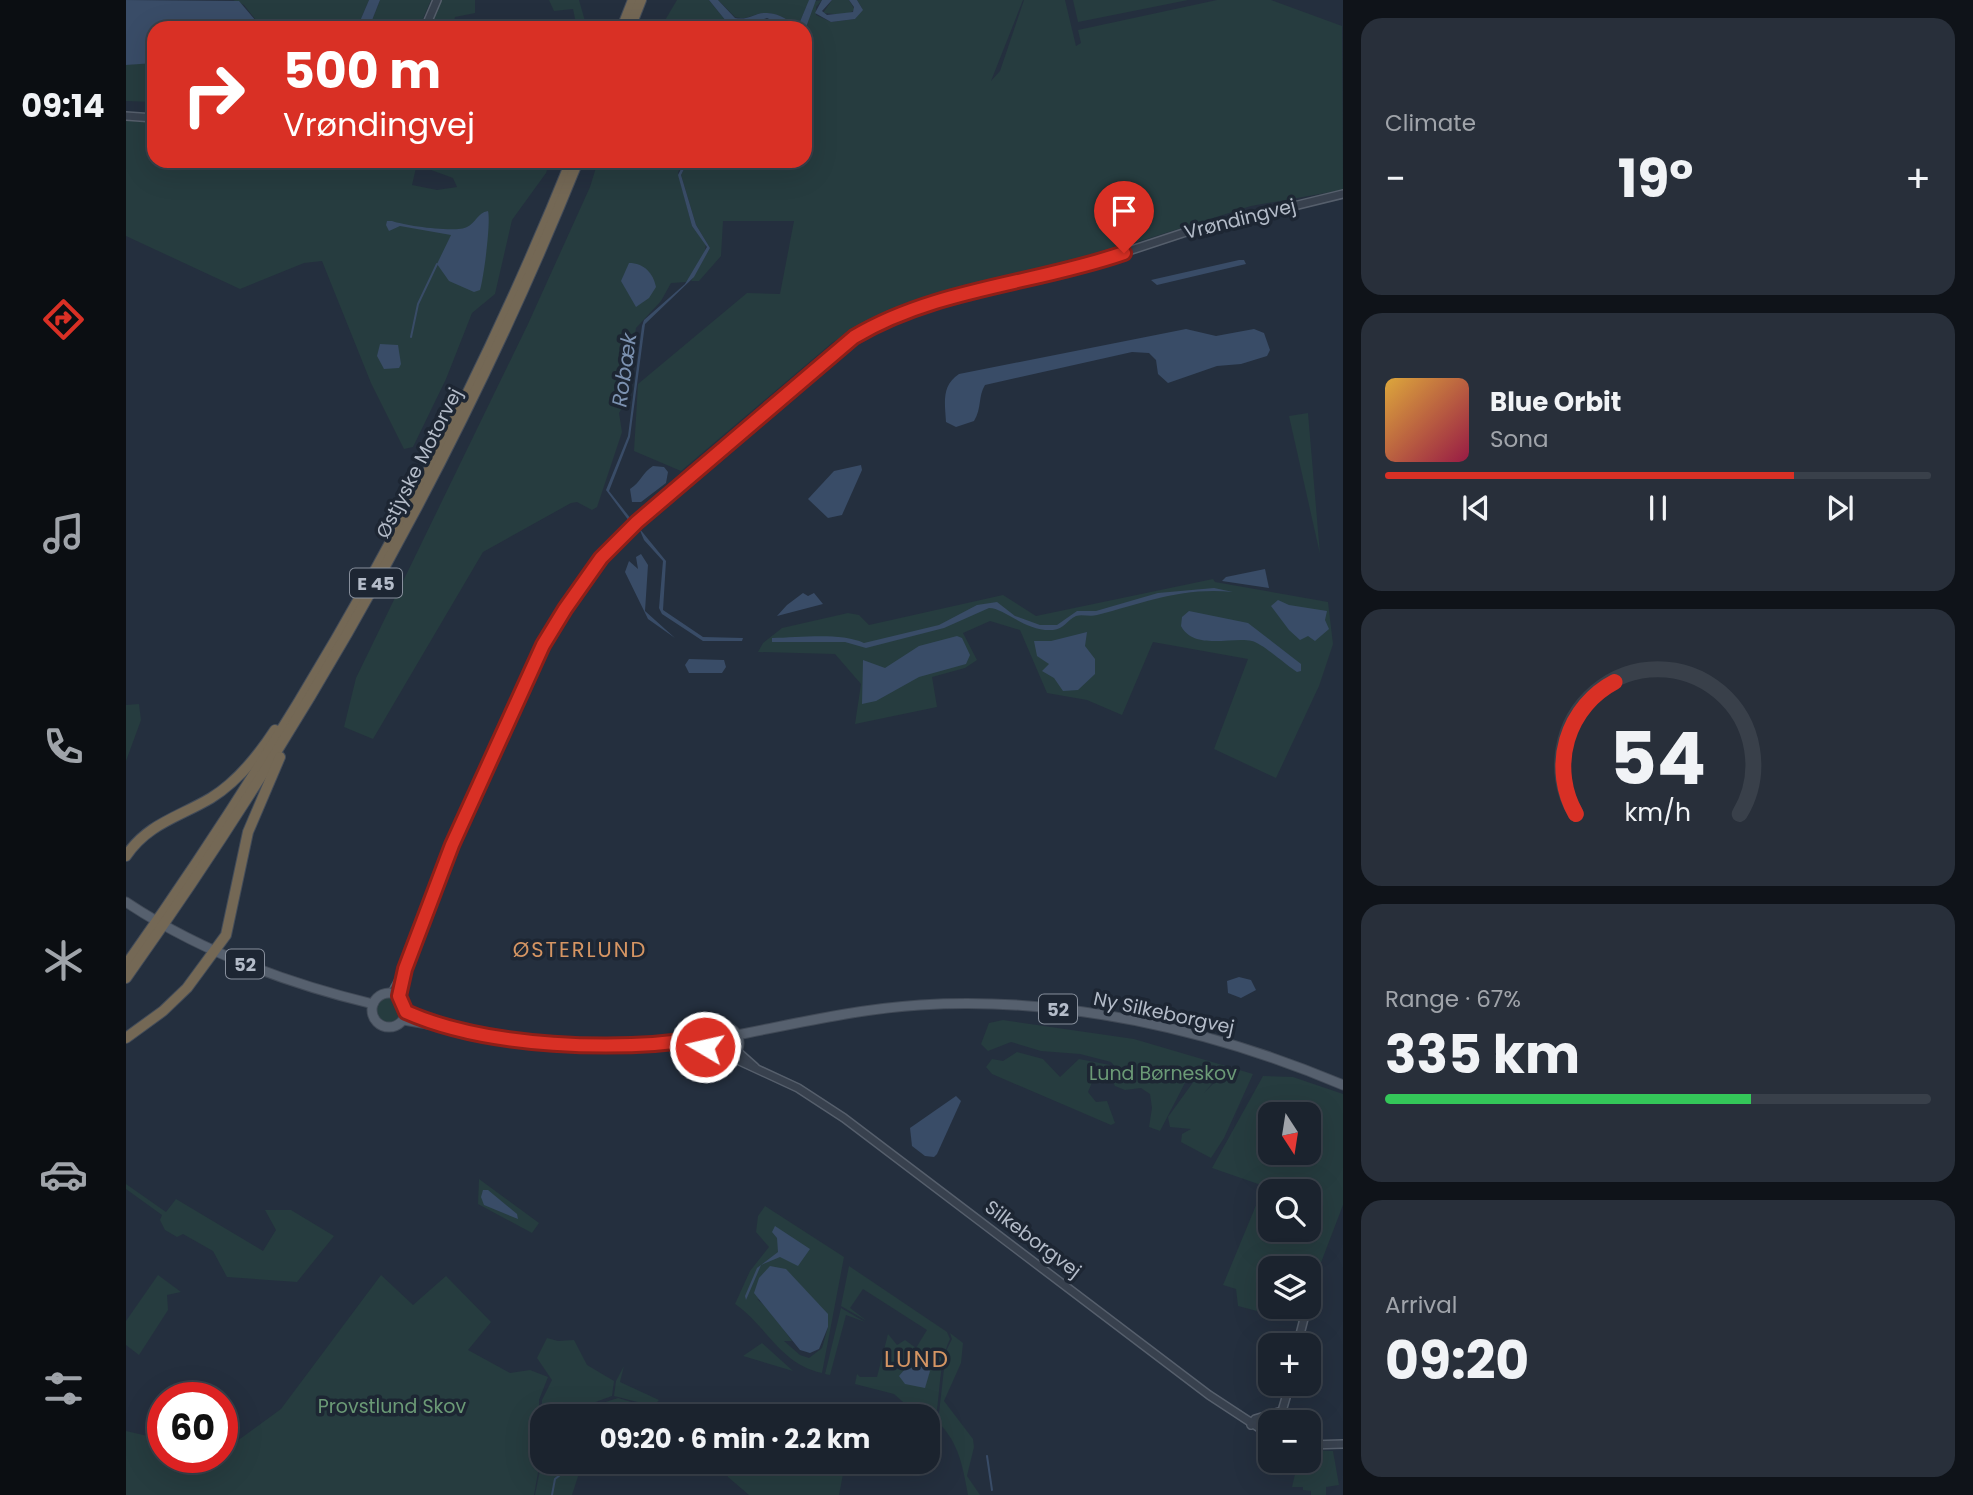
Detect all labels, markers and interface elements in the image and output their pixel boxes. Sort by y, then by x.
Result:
text: 500 m [283,37,441,105]
icon: right [168,49,259,140]
text: 09:14 [21,83,105,128]
text: Vrøndingvej [283,102,475,147]
text: Climate [1385,107,1476,139]
text: 19° [1618,142,1693,215]
text: − [1385,152,1406,205]
text: + [1905,152,1931,205]
pin [1094,181,1154,253]
icon: arrive [1105,192,1143,230]
street label: Vrøndingvej [1181,192,1299,246]
icon: directions [39,295,88,344]
water label: Robæk [604,330,644,409]
street label: Østjyske Motorvej [369,383,469,543]
text: Blue Orbit [1490,384,1621,420]
text: Sona [1490,423,1549,455]
icon: previous [1457,489,1495,527]
icon: pause [1639,489,1677,527]
icon: next [1821,489,1859,527]
icon: music [39,509,88,558]
road number: E 45 [350,568,402,598]
text: 54 [1610,708,1706,809]
icon: phone [39,722,88,771]
text: km/h [1625,794,1691,829]
district label: ØSTERLUND [513,935,647,964]
icon: climate [39,936,88,985]
road number: 52 [226,950,264,979]
text: Range · 67% [1385,983,1521,1015]
street label: Ny Silkeborgvej [1091,985,1237,1041]
road number: 52 [1039,994,1077,1024]
position arrow [668,1010,742,1084]
text: 335 km [1385,1018,1580,1091]
park label: Lund Børneskov [1089,1060,1237,1087]
north arrow [1258,1102,1321,1166]
map controls [1258,1102,1321,1473]
icon: car [39,1150,88,1199]
button: search [1258,1179,1321,1242]
street label: Silkeborgvej [979,1194,1087,1284]
button: layers [1258,1256,1321,1319]
text: Arrival [1385,1289,1457,1321]
text: 09:20 [1385,1324,1529,1397]
button: + [1258,1333,1321,1396]
district label: LUND [884,1343,950,1375]
icon: filters [39,1364,88,1413]
speed limit sign: 60 [147,1382,238,1473]
park label: Provstlund Skov [318,1393,467,1420]
button: − [1258,1410,1321,1473]
text: 09:20 · 6 min · 2.2 km [600,1421,870,1457]

